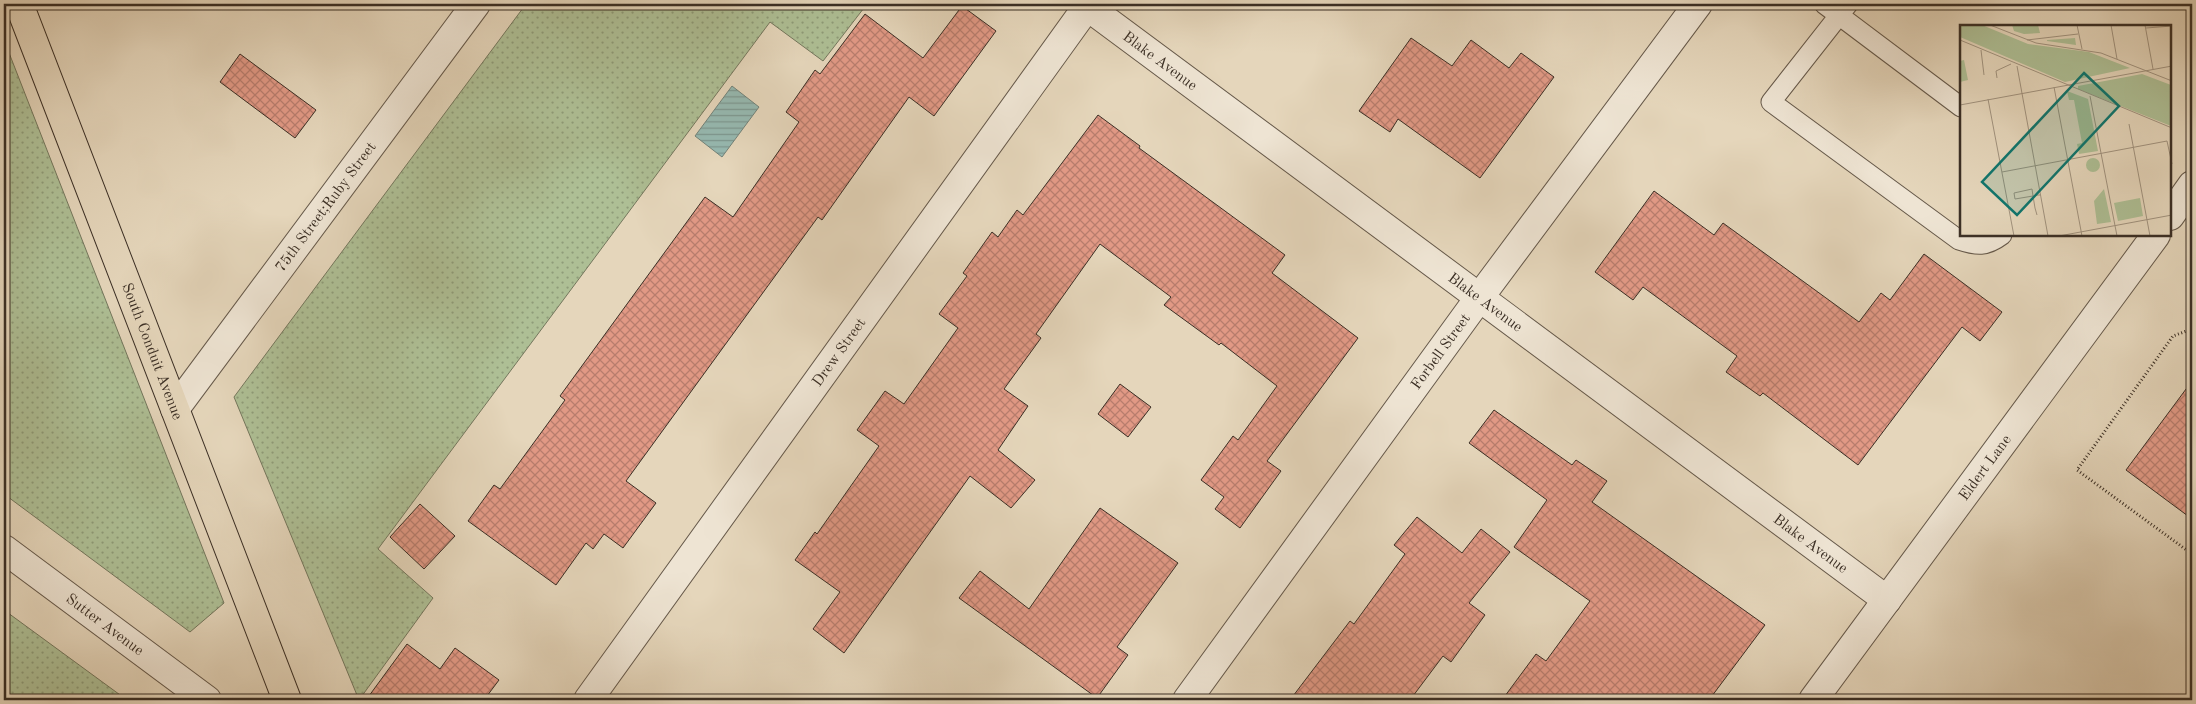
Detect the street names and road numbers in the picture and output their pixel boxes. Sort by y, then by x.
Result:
street label: Blake Avenue [1119,29,1199,94]
street label: 75th Street;Ruby Street [274,140,380,275]
street label: Blake Avenue [1445,271,1525,336]
street label: South Conduit Avenue [118,281,184,422]
street label: Forbell Street [1409,312,1474,393]
street label: Drew Street [810,316,869,390]
street label: Eldert Lane [1957,433,2015,504]
street label: Blake Avenue [1770,512,1850,577]
street label: Sutter Avenue [62,592,146,659]

